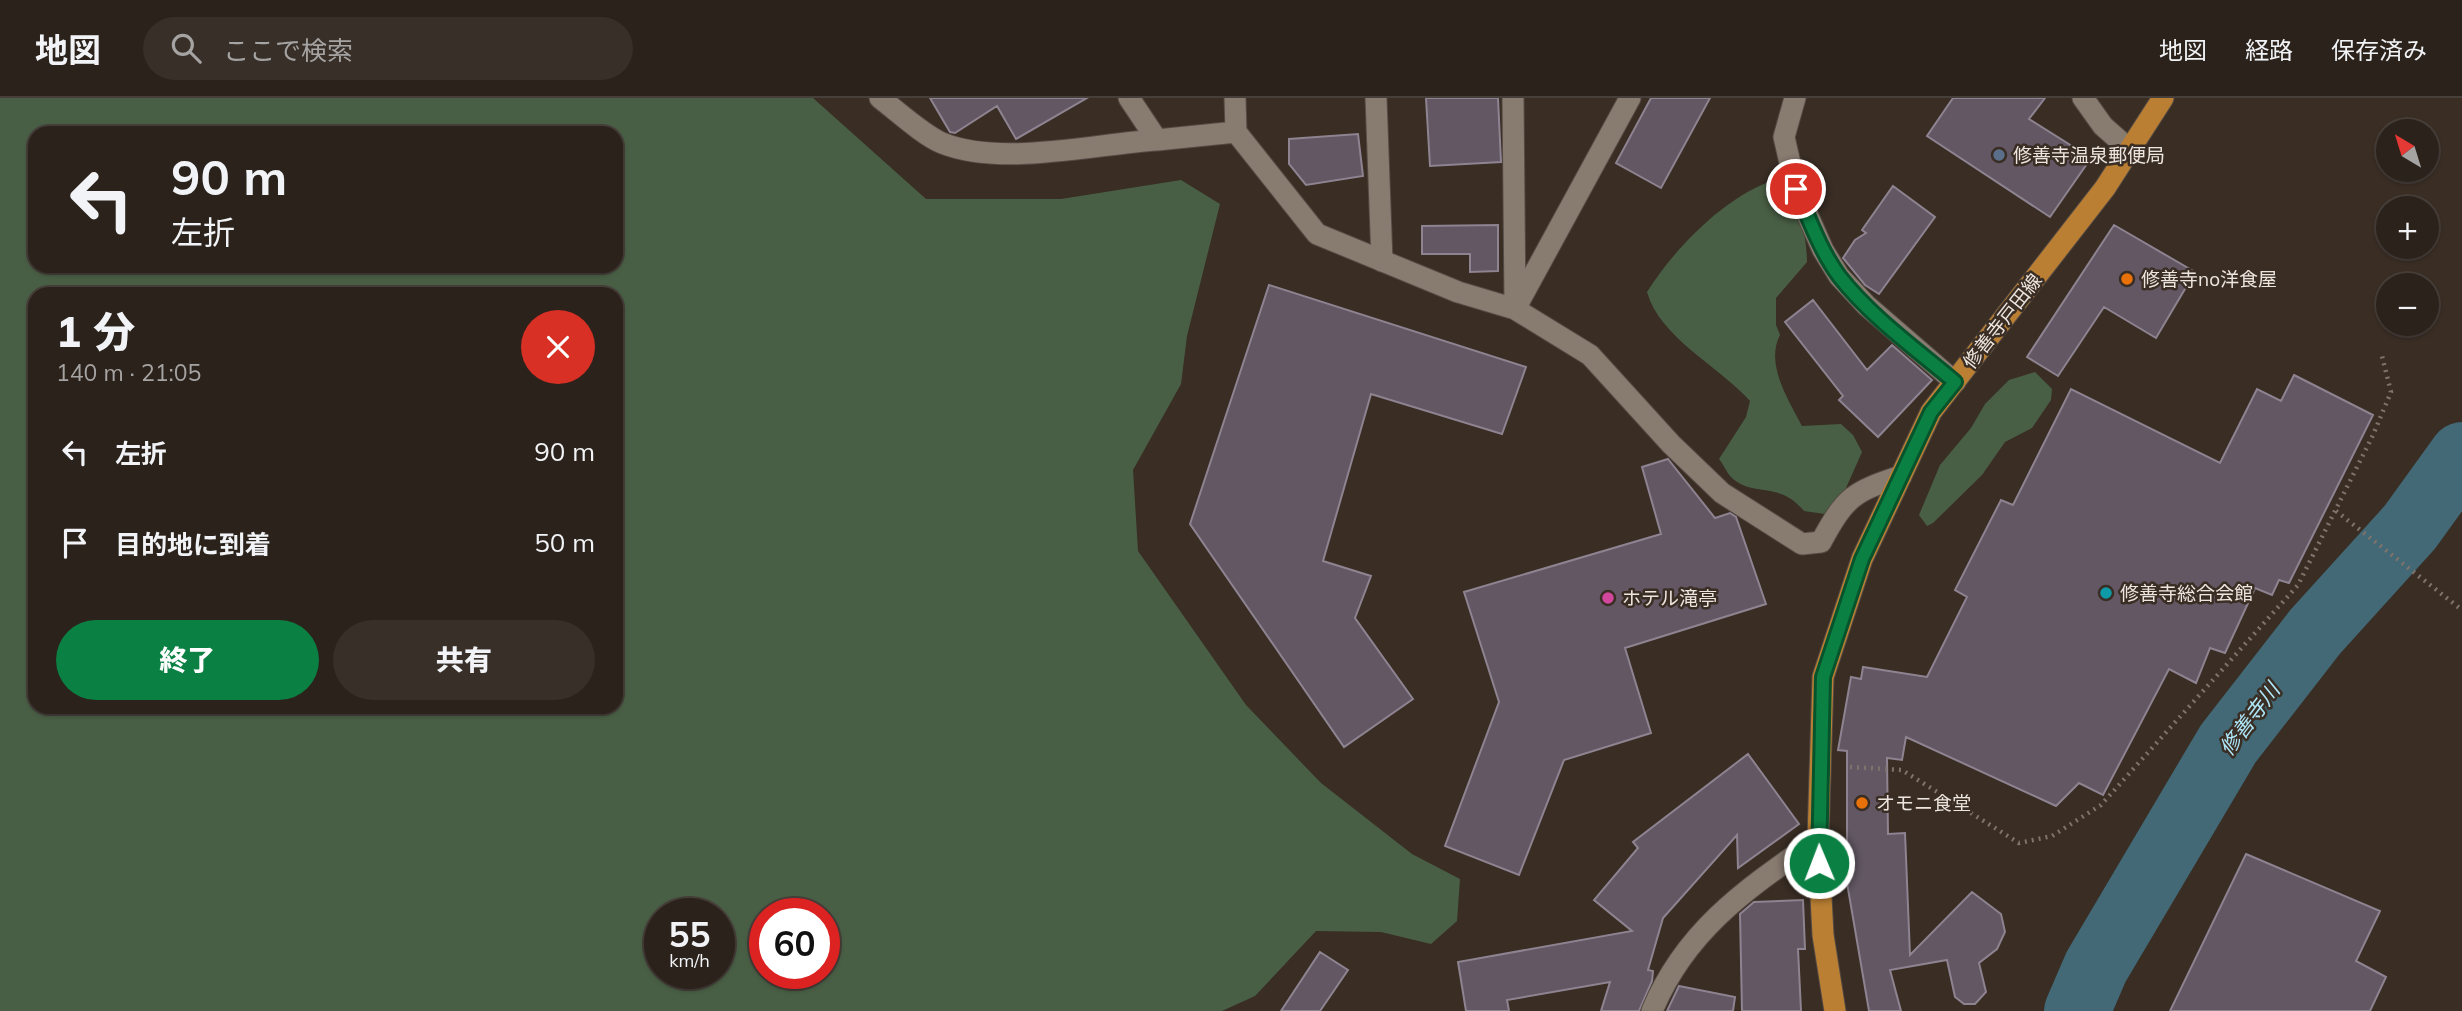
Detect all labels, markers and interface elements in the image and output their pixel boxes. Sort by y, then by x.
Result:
search box [143,17,633,80]
text: 地図 [35,29,101,70]
icon: search [167,29,205,67]
text: ここで検索 [223,34,353,67]
text: 地図 [2159,35,2207,65]
text: 経路 [2245,35,2293,65]
text: 保存済み [2331,35,2427,65]
north arrow [2376,119,2440,182]
map controls [2376,119,2439,336]
place label: 修善寺温泉郵便局 [2013,143,2165,167]
text: 90 m [171,146,287,207]
marker: 修善寺温泉郵便局 [1991,147,2007,163]
icon: left [56,154,147,245]
pin [1766,159,1826,219]
icon: arrive [1777,170,1815,208]
button: + [2376,196,2439,259]
text: 左折 [171,212,235,252]
place label: 修善寺no洋食屋 [2141,267,2277,291]
street label: 修善寺戸田線 [1957,269,2047,373]
marker: 修善寺no洋食屋 [2119,271,2135,287]
button: − [2376,273,2439,336]
text: 1 分 [56,305,135,358]
button: close [521,310,595,384]
text: 140 m · 21:05 [56,358,201,387]
icon: left [56,433,94,471]
text: 90 m [534,435,595,468]
text: 左折 [115,437,167,470]
icon: arrive [56,524,94,562]
text: 50 m [534,526,595,559]
text: 目的地に到着 [115,528,271,561]
place label: 修善寺総合会館 [2120,581,2253,605]
marker: 修善寺総合会館 [2098,585,2114,601]
place label: ホテル滝亭 [1622,586,1717,610]
marker: ホテル滝亭 [1600,590,1616,606]
button: 終了 [56,620,319,700]
button: 共有 [333,620,595,700]
water label: 修善寺川 [2213,676,2286,760]
place label: オモニ食堂 [1876,791,1971,815]
marker: オモニ食堂 [1854,795,1870,811]
position arrow [1782,826,1856,900]
speed limit sign: 60 [749,898,840,989]
text: 55 [668,912,711,956]
text: km/h [669,949,710,972]

